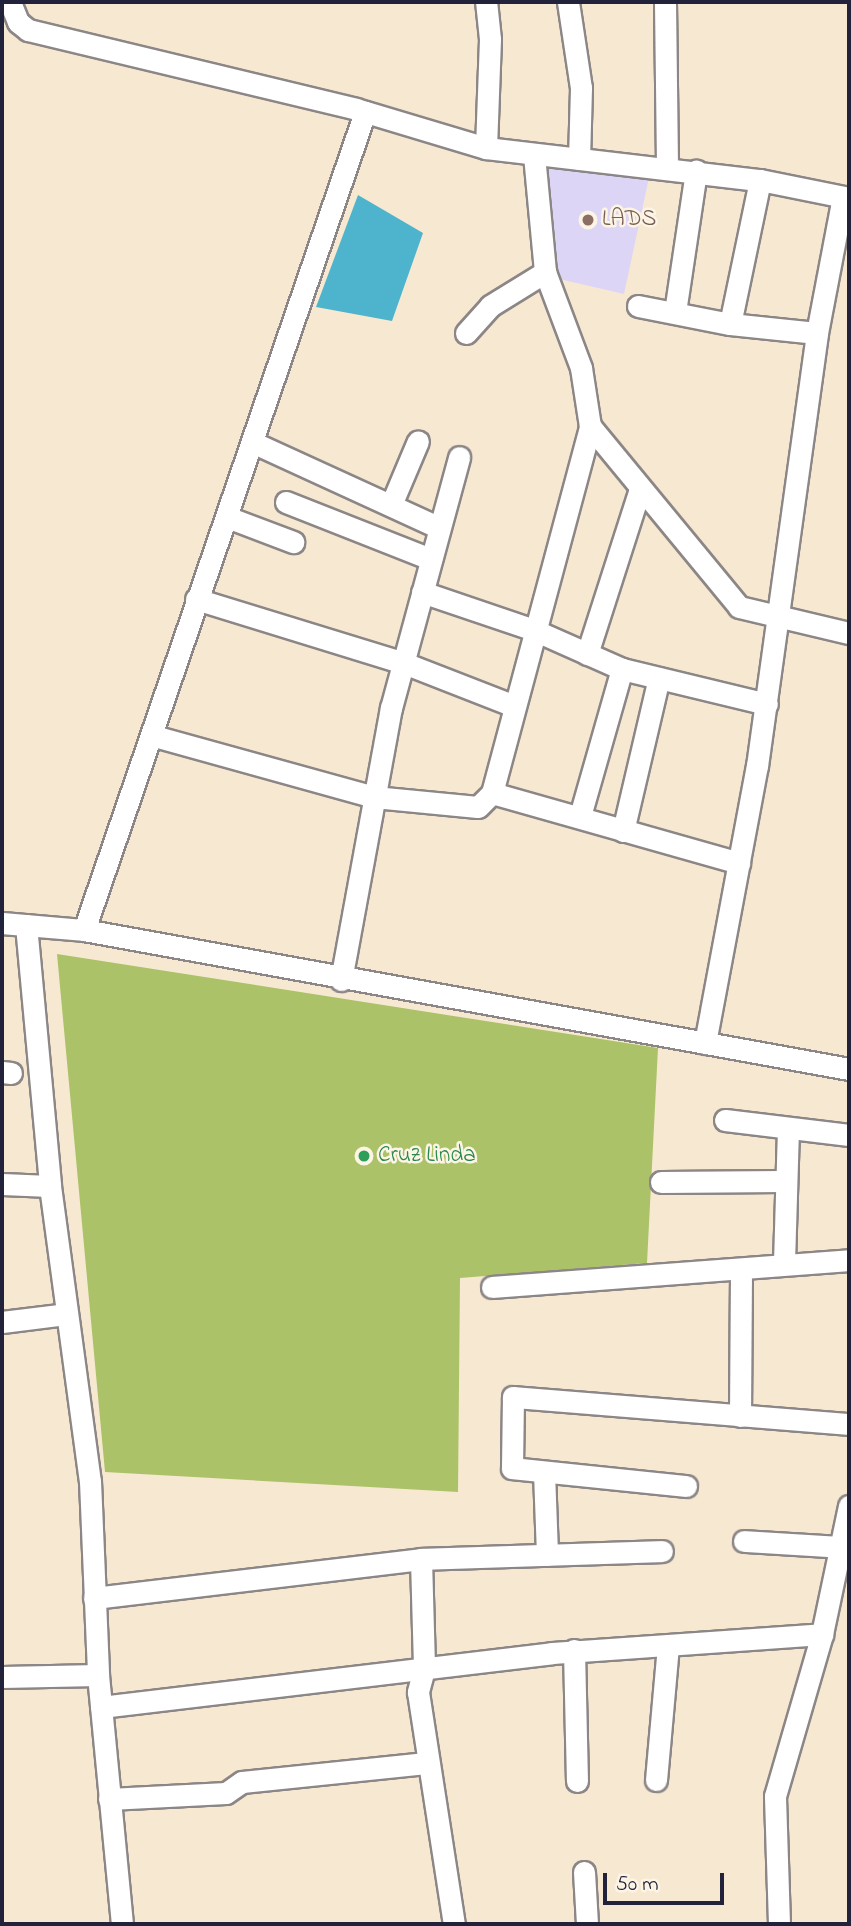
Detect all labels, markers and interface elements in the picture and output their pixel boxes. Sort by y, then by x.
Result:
place label: LADS [602,206,656,234]
marker: LADS [580,212,596,228]
place label: Cruz Linda [378,1142,476,1170]
marker: Cruz Linda [356,1148,372,1164]
scale bar [606,1860,727,1904]
text: 50 m [616,1870,659,1900]

